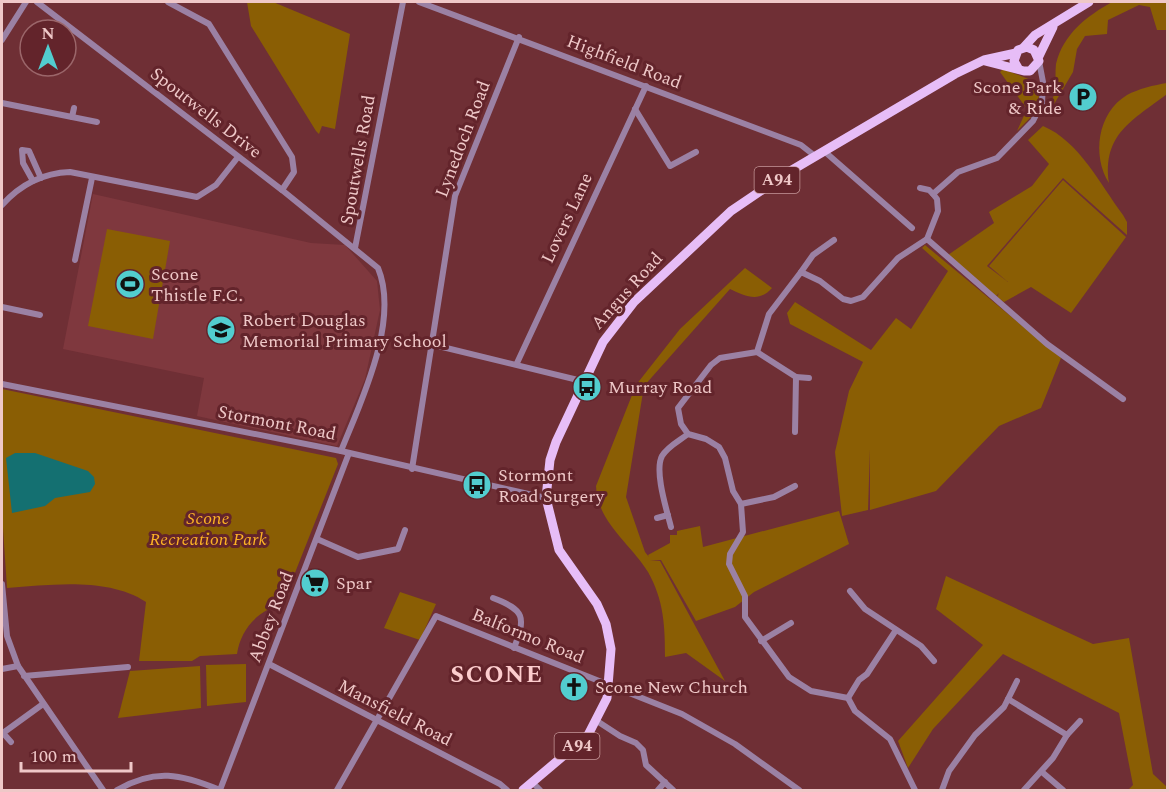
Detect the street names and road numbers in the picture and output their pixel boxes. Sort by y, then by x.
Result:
street label: Highfield Road [563,28,685,96]
street label: Spoutwells Drive [144,61,268,165]
street label: Lynedoch Road [428,77,498,201]
street label: Spoutwells Road [333,93,383,227]
road number: A94 [754,167,800,193]
street label: Lovers Lane [534,168,600,268]
street label: Angus Road [585,246,669,336]
street label: Stormont Road [215,398,339,448]
street label: Abbey Road [241,567,301,667]
street label: Balformo Road [468,601,588,671]
street label: Mansfield Road [333,673,457,753]
road number: A94 [554,733,600,759]

